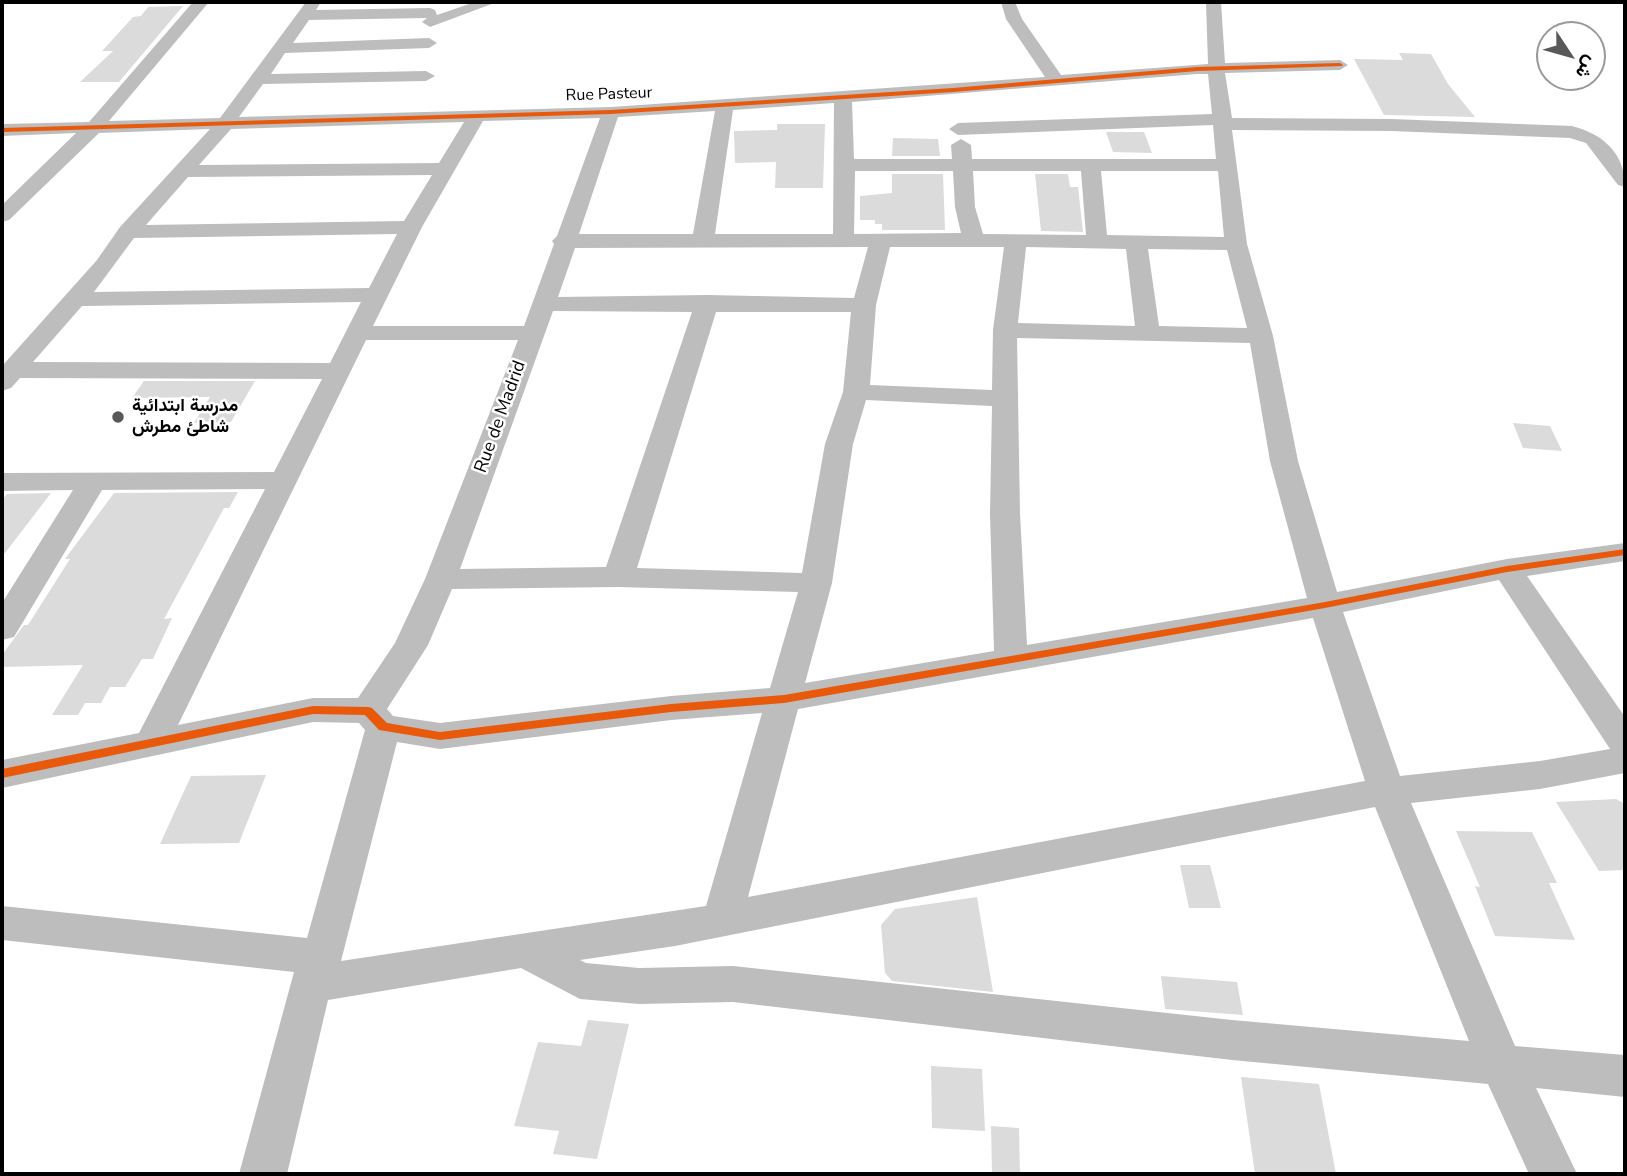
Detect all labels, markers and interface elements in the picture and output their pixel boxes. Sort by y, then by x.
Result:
north arrow [1536,21,1606,91]
text: ش [1569,50,1604,84]
street label: Rue Pasteur [565,84,653,106]
street label: Rue de Madrid [471,358,531,476]
place label: مدرسة ابتدائية شاطئ مطرش [132,396,238,438]
marker: مدرسة ابتدائية شاطئ مطرش [110,409,126,425]

